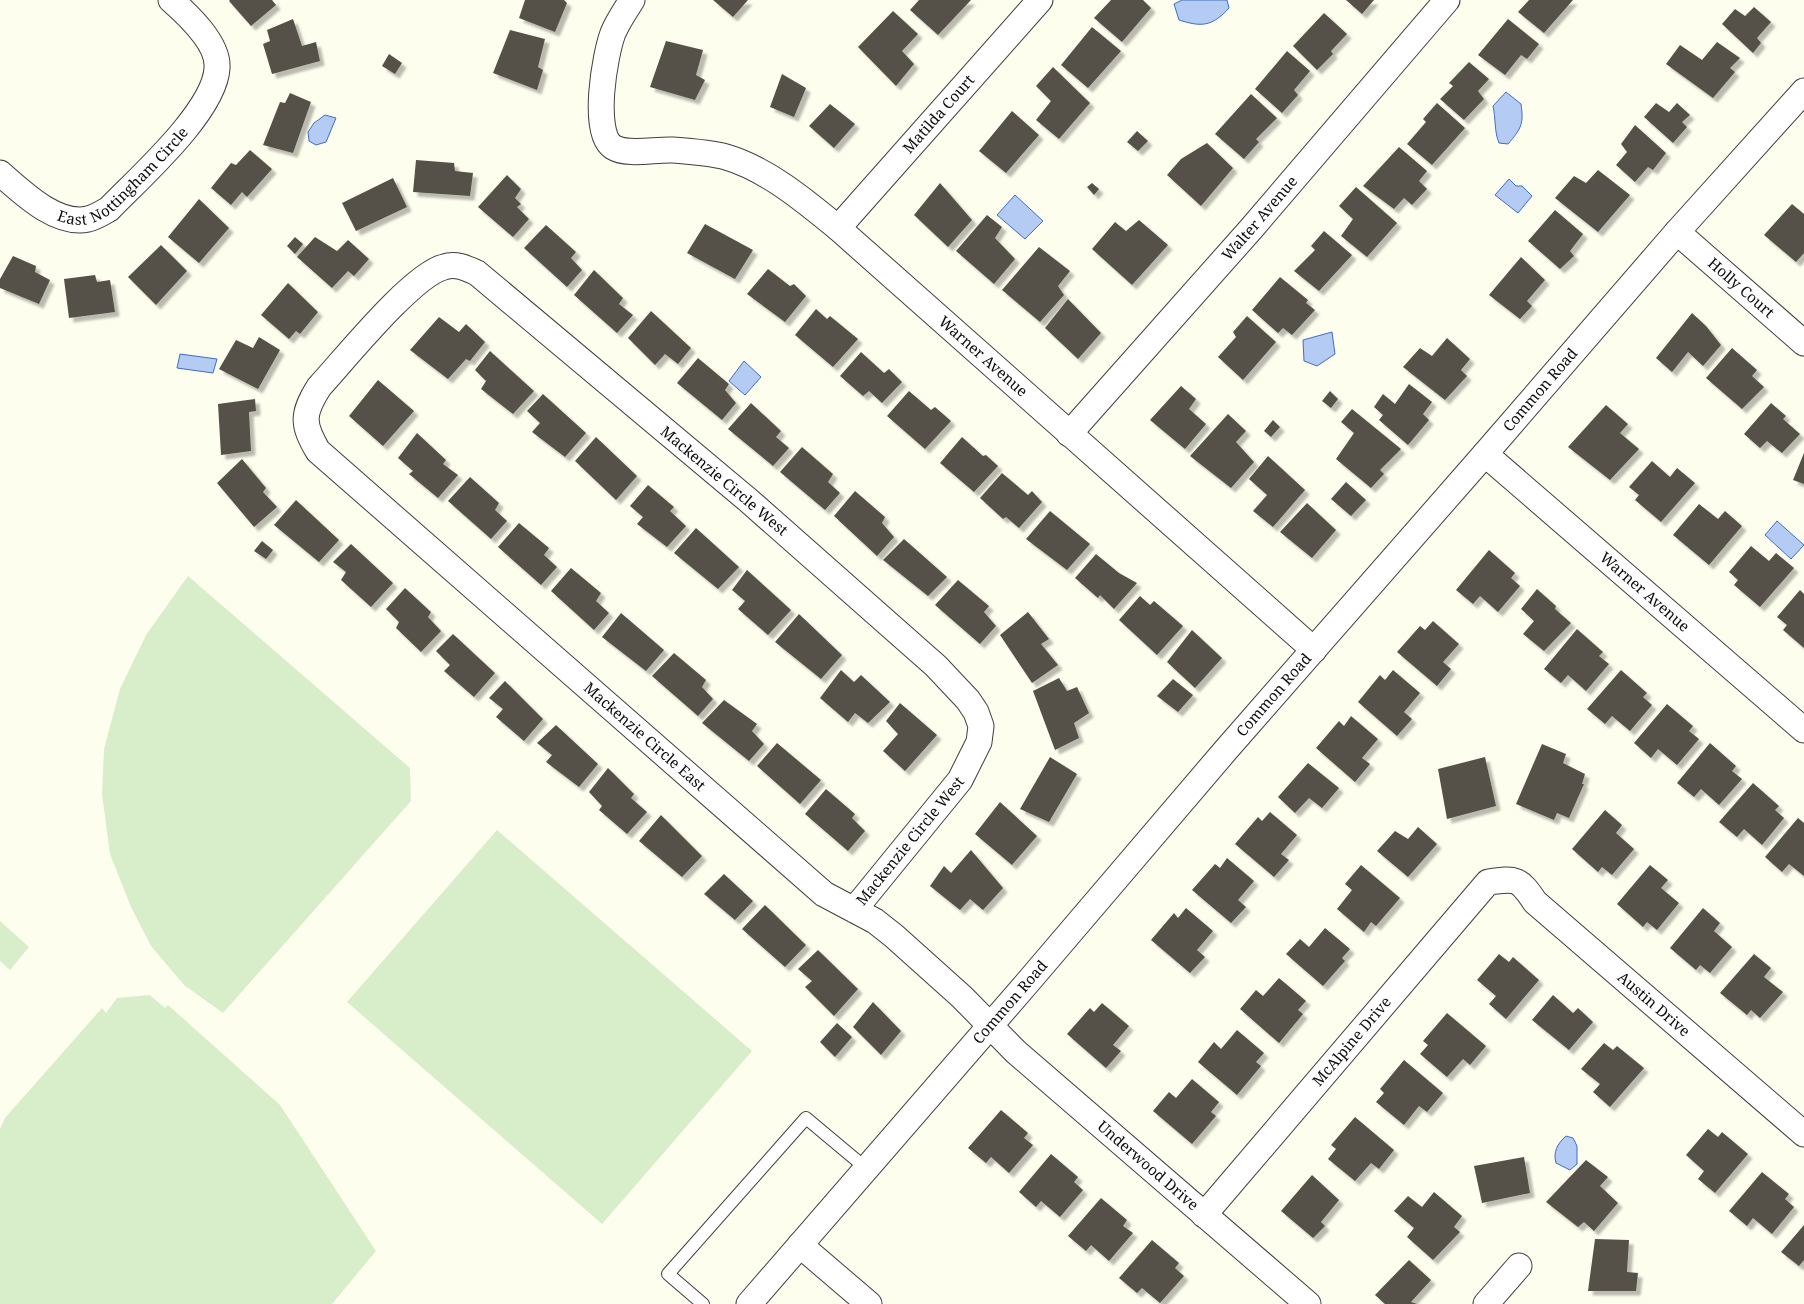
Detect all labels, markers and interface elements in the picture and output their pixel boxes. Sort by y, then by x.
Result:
street label: Matilda Court [898,70,978,157]
street label: East Nottingham Circle [55,122,192,229]
street label: Walter Avenue [1217,171,1301,264]
street label: Holly Court [1704,253,1779,322]
street label: Warner Avenue [935,311,1032,401]
street label: Common Road [1498,343,1581,435]
street label: Mackenzie Circle West [657,421,792,539]
street label: Warner Avenue [1596,547,1694,636]
street label: Common Road [1231,648,1315,740]
street label: Mackenzie Circle East [580,677,710,795]
street label: Mackenzie Circle West [851,772,968,909]
street label: Common Road [968,956,1051,1048]
street label: Austin Drive [1614,967,1695,1041]
street label: McAlpine Drive [1307,992,1395,1090]
street label: Underwood Drive [1094,1116,1203,1214]

